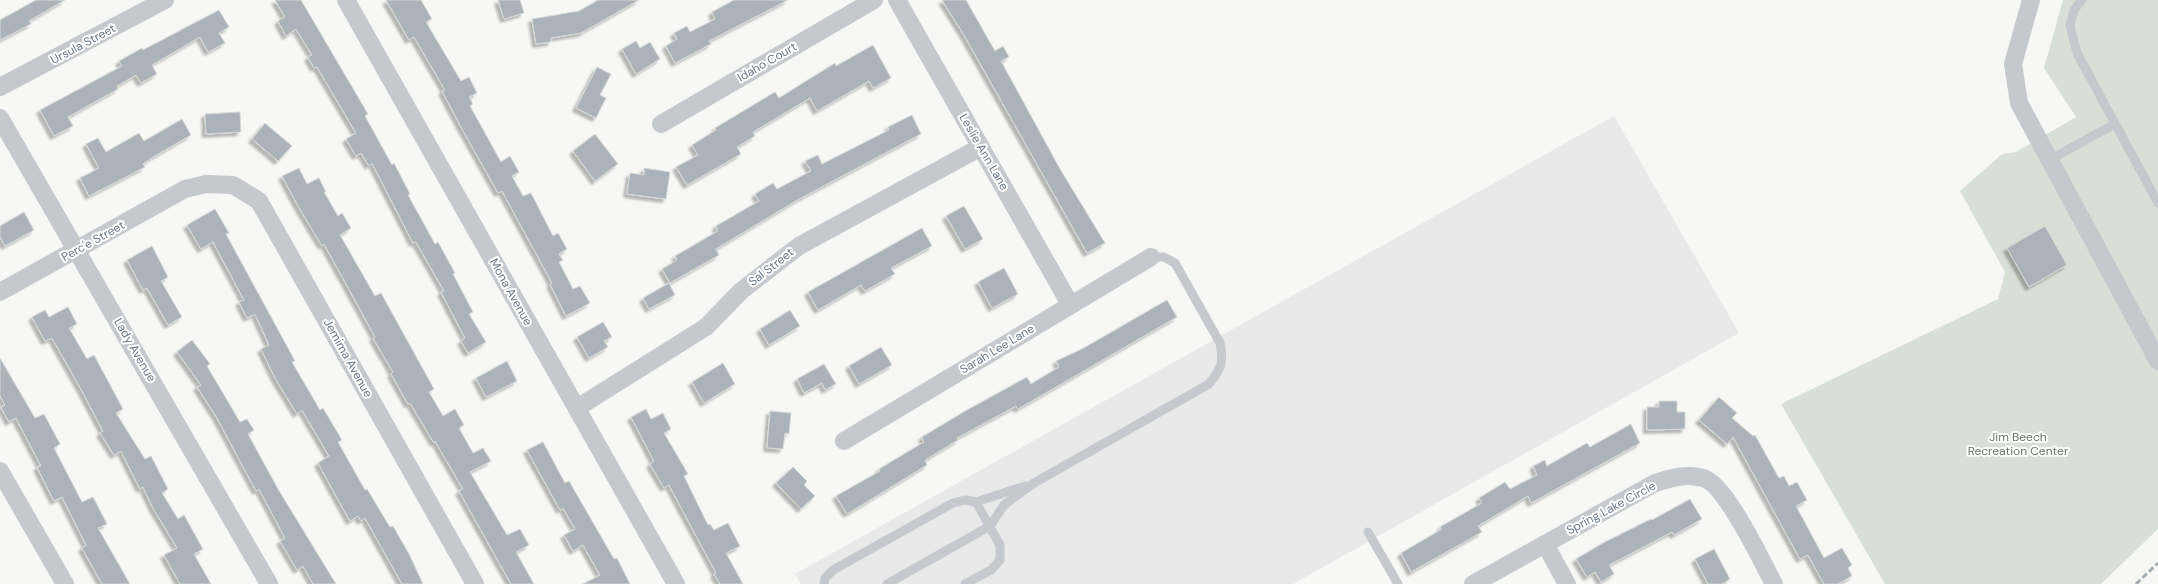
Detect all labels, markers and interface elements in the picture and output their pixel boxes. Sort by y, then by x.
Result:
street label: Ursula Street [48,20,119,68]
street label: Idaho Court [735,38,800,85]
street label: Leslie Ann Lane [956,111,1013,193]
street label: Perc'e Street [59,217,128,265]
street label: Sal Street [745,244,797,290]
street label: Mona Avenue [486,256,536,329]
street label: Lady Avenue [110,315,160,385]
street label: Jemima Avenue [320,316,376,400]
street label: Sarah Lee Lane [957,320,1037,377]
park label: Jim Beech Recreation Center [1968,429,2069,459]
street label: Spring Lake Circle [1563,478,1659,538]

